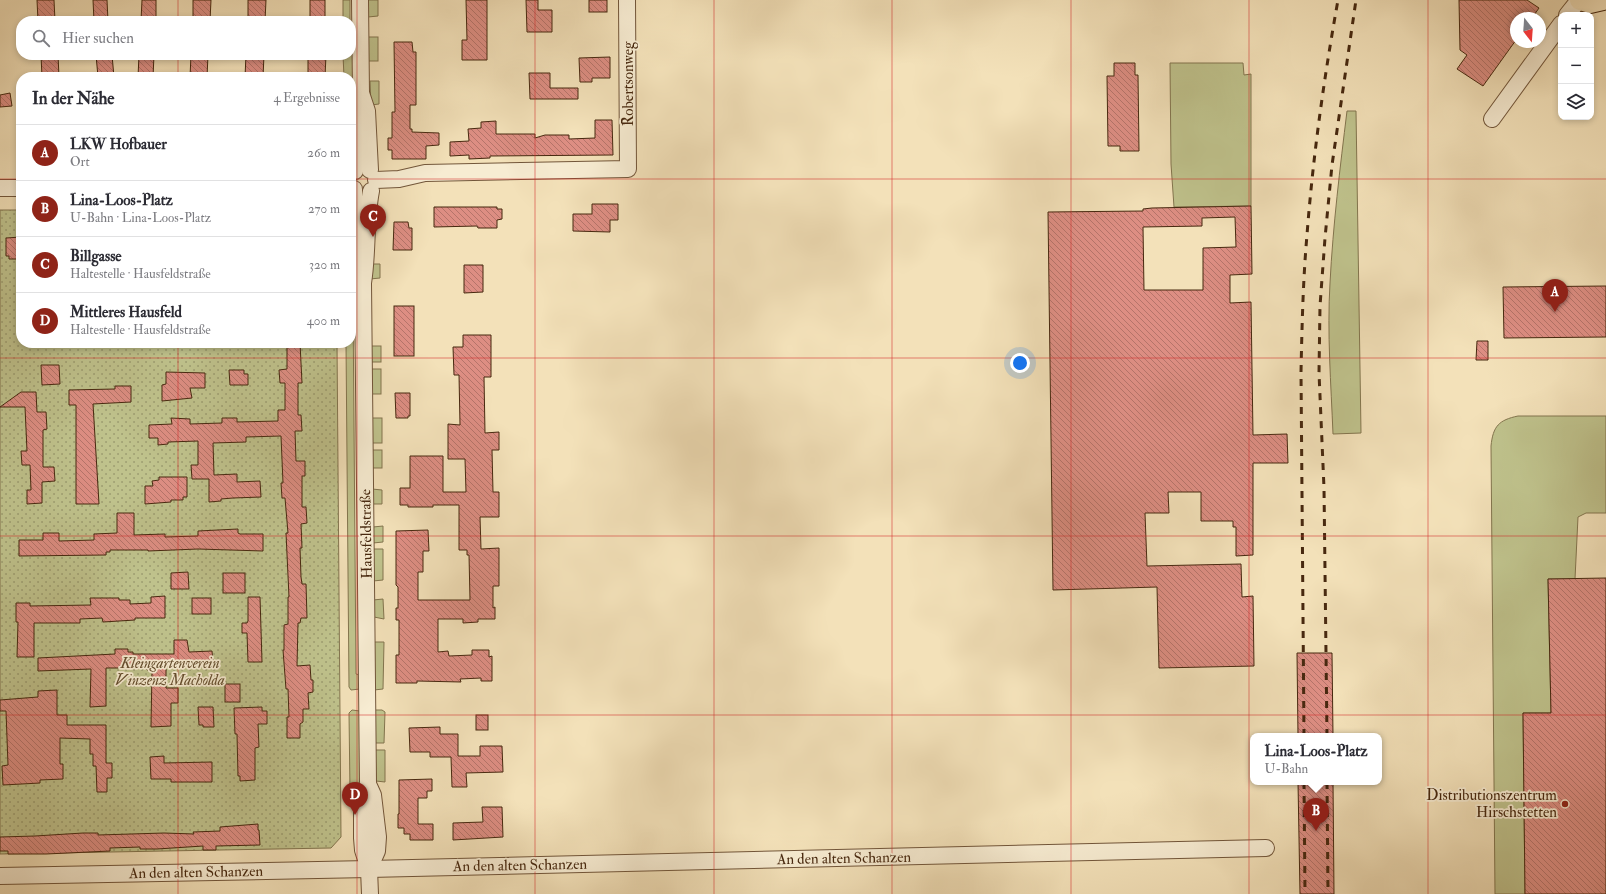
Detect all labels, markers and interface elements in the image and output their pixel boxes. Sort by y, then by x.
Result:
north arrow [1510,12,1546,48]
map controls [1558,12,1594,120]
button: + [1558,12,1594,48]
search box [16,16,356,60]
icon: search [30,27,52,49]
text: Hier suchen [62,29,134,48]
street label: Robertsonweg [619,41,638,126]
button: − [1558,48,1594,84]
button: layers [1558,84,1594,120]
text: In der Nähe [32,88,114,109]
text: 4 Ergebnisse [273,90,340,106]
text: LKW Hofbauer [70,135,167,154]
text: A [41,145,49,161]
text: 260 m [307,145,340,161]
text: Ort [70,154,90,170]
text: Lina-Loos-Platz [70,191,173,210]
text: B [41,201,49,217]
text: 270 m [308,201,340,217]
pin: C [360,204,386,237]
text: U-Bahn · Lina-Loos-Platz [70,210,211,226]
text: Billgasse [70,247,122,266]
text: C [40,257,50,273]
text: 320 m [309,257,340,273]
text: Haltestelle · Hausfeldstraße [70,266,211,282]
pin: A [1542,279,1568,312]
text: Mittleres Hausfeld [70,303,182,322]
text: D [40,313,50,329]
text: 400 m [307,313,340,329]
text: Haltestelle · Hausfeldstraße [70,322,211,338]
your location [1010,353,1030,373]
street label: Hausfeldstraße [356,489,377,579]
park label: Kleingartenverein Vinzenz Macholda [115,654,225,690]
popup [1250,733,1382,785]
text: Lina-Loos-Platz [1265,742,1367,761]
text: U-Bahn [1265,761,1308,777]
pin: D [342,782,368,815]
place label: Distributionszentrum Hirschstetten [1426,786,1557,822]
pin: B [1303,798,1329,831]
marker: Distributionszentrum Hirschstetten [1560,799,1570,809]
street label: An den alten Schanzen [776,848,912,869]
street label: An den alten Schanzen [452,855,588,876]
street label: An den alten Schanzen [128,862,264,883]

